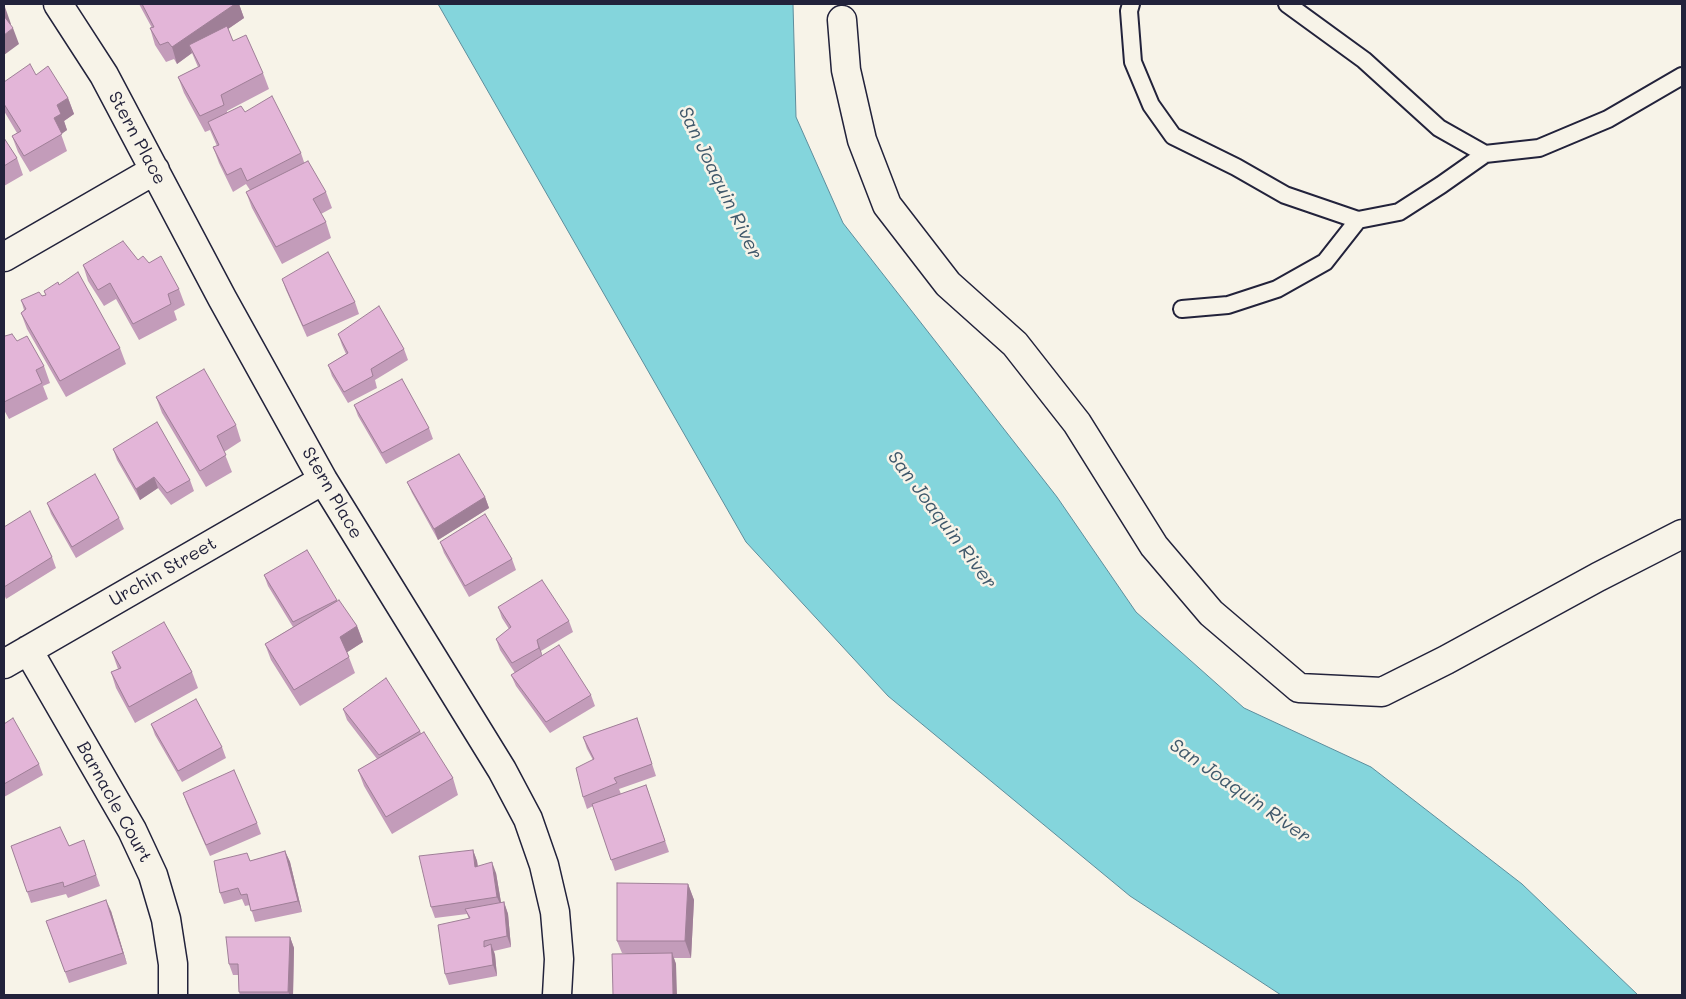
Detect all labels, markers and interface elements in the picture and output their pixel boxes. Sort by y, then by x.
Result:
street label: Stern Place [103,88,171,188]
water label: San Joaquin River [673,103,767,263]
street label: Stern Place [297,443,367,543]
water label: San Joaquin River [883,446,1001,594]
street label: Urchin Street [106,533,220,611]
water label: San Joaquin River [1165,734,1315,848]
street label: Barnacle Court [72,738,156,866]

